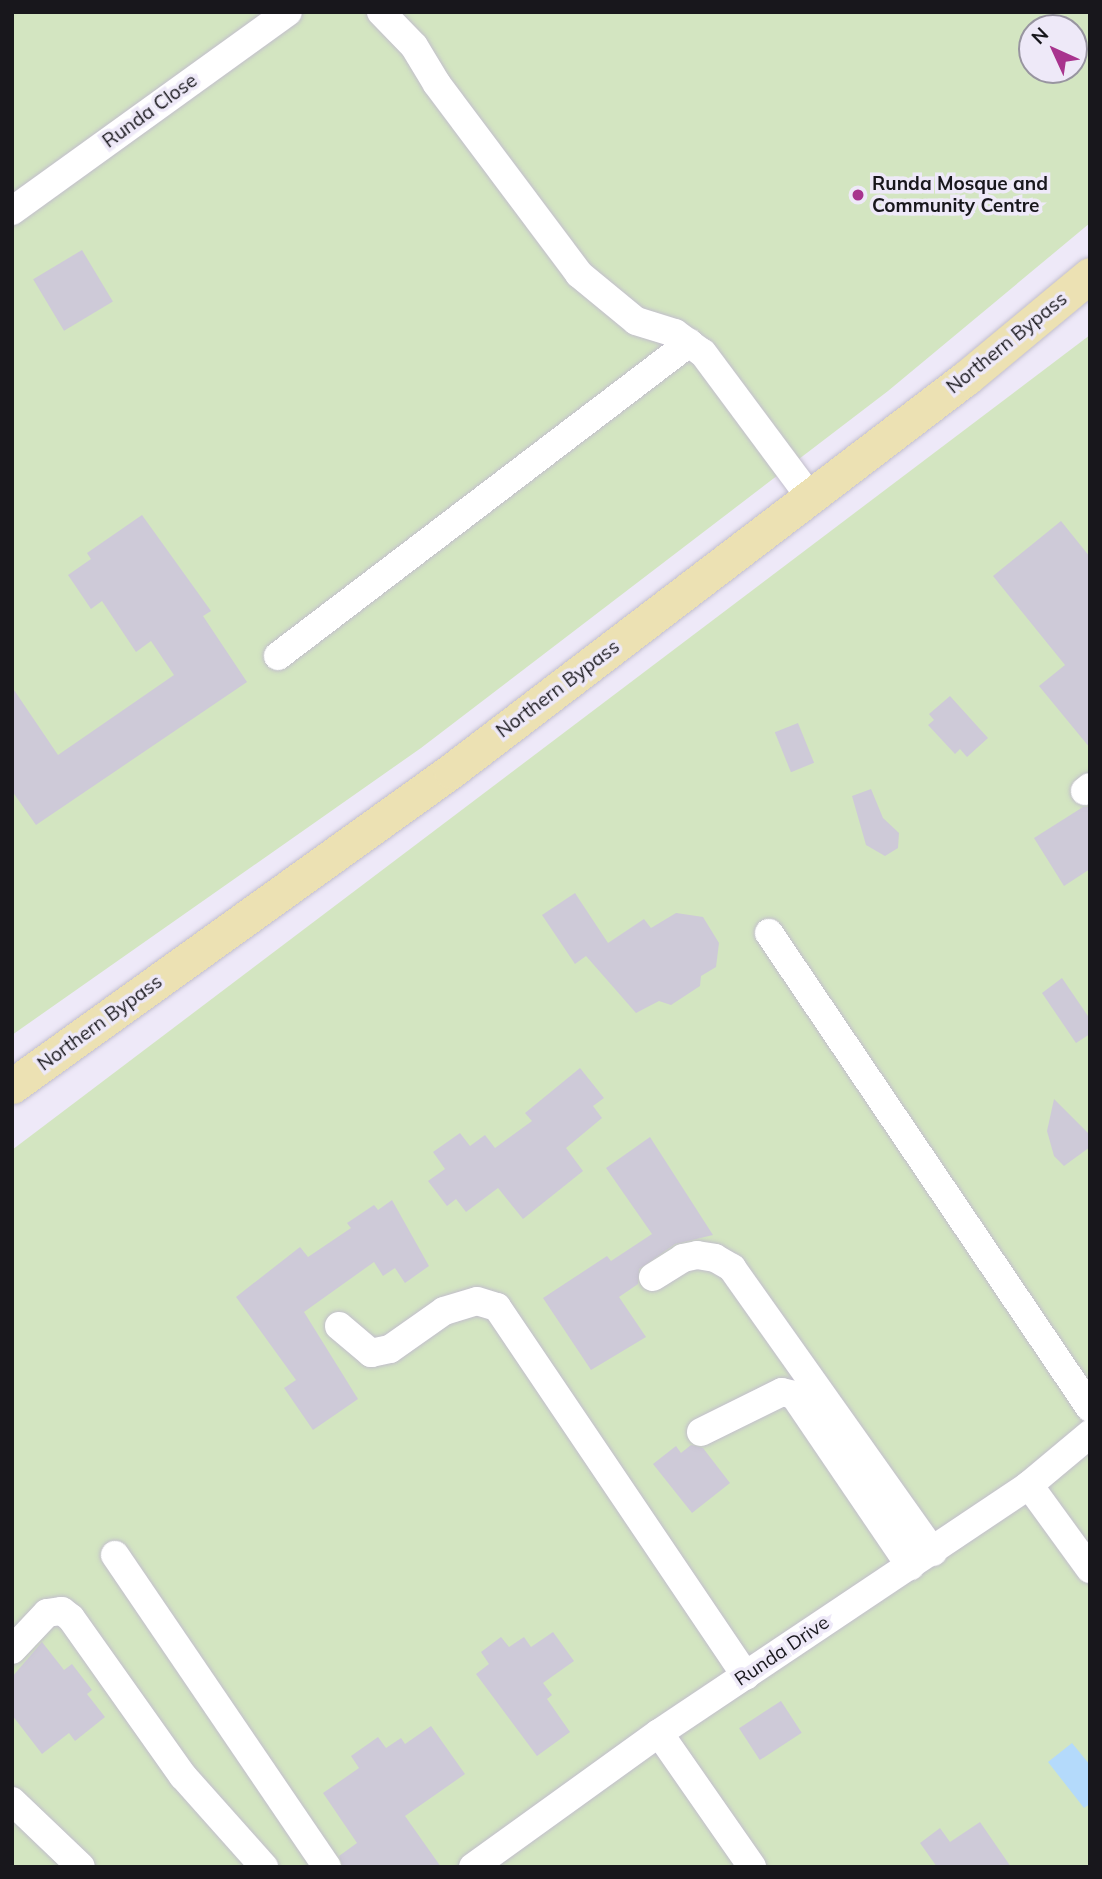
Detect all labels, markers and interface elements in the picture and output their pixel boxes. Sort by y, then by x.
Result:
north arrow [1018,14,1088,84]
text: N [1026,22,1053,49]
street label: Runda Close [98,69,202,153]
place label: Runda Mosque and Community Centre [872,173,1048,217]
marker: Runda Mosque and Community Centre [850,187,866,203]
street label: Northern Bypass [942,288,1072,398]
street label: Northern Bypass [492,635,624,743]
street label: Northern Bypass [33,970,167,1076]
street label: Runda Drive [730,1611,834,1691]

